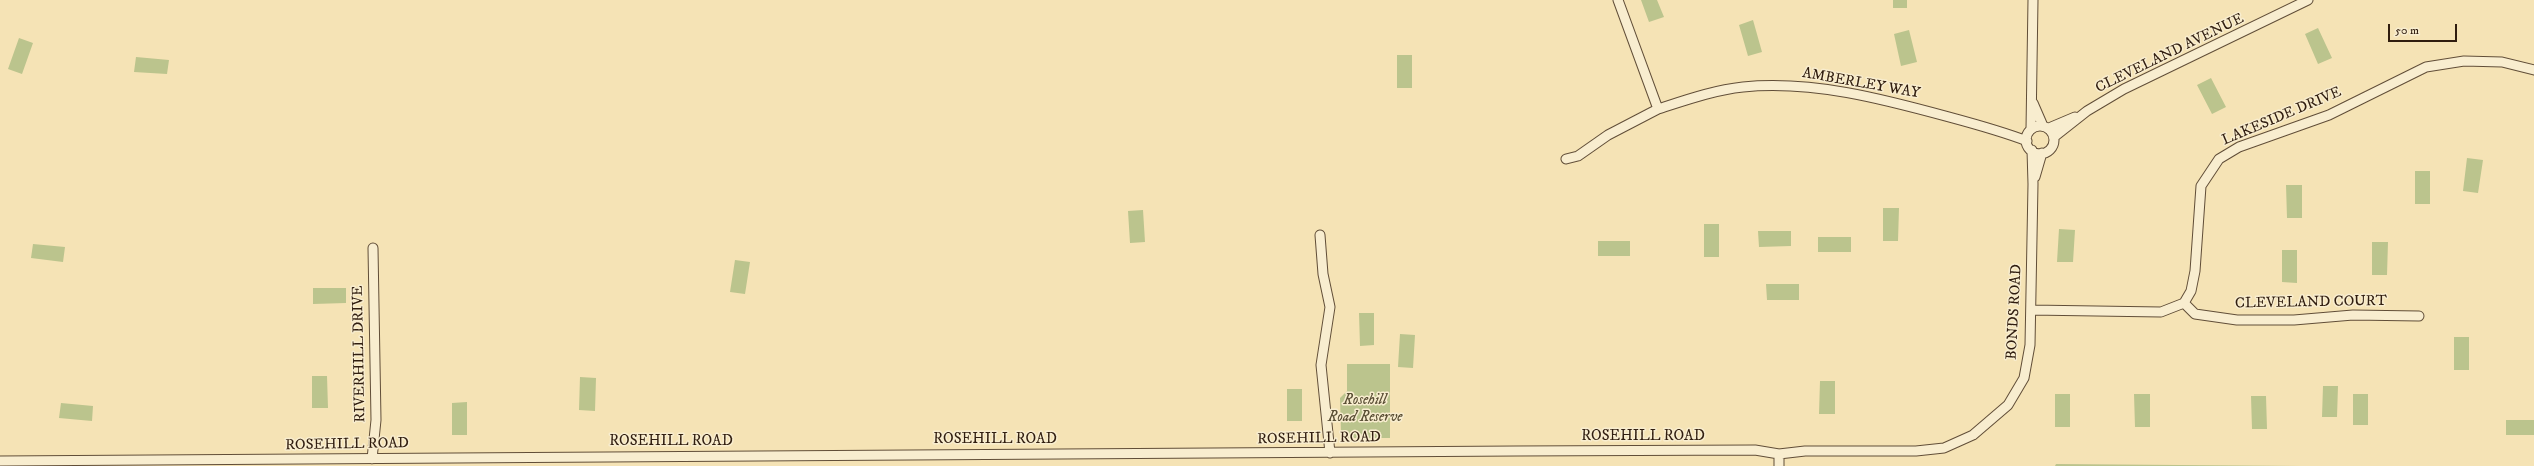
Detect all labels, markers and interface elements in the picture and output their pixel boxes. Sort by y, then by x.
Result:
street label: CLEVELAND AVENUE [2093,10,2247,98]
scale bar [2390,16,2459,42]
text: 50 m [2395,23,2419,38]
street label: AMBERLEY WAY [1801,65,1921,103]
street label: LAKESIDE DRIVE [2220,84,2344,150]
street label: BONDS ROAD [2004,264,2026,360]
street label: RIVERHILL DRIVE [350,285,370,423]
street label: CLEVELAND COURT [2235,293,2387,313]
park label: Rosehill Road Reserve [1328,392,1402,427]
street label: ROSEHILL ROAD [1581,428,1705,446]
street label: ROSEHILL ROAD [1257,429,1381,449]
street label: ROSEHILL ROAD [933,431,1057,449]
street label: ROSEHILL ROAD [609,433,733,451]
street label: ROSEHILL ROAD [285,435,409,455]

